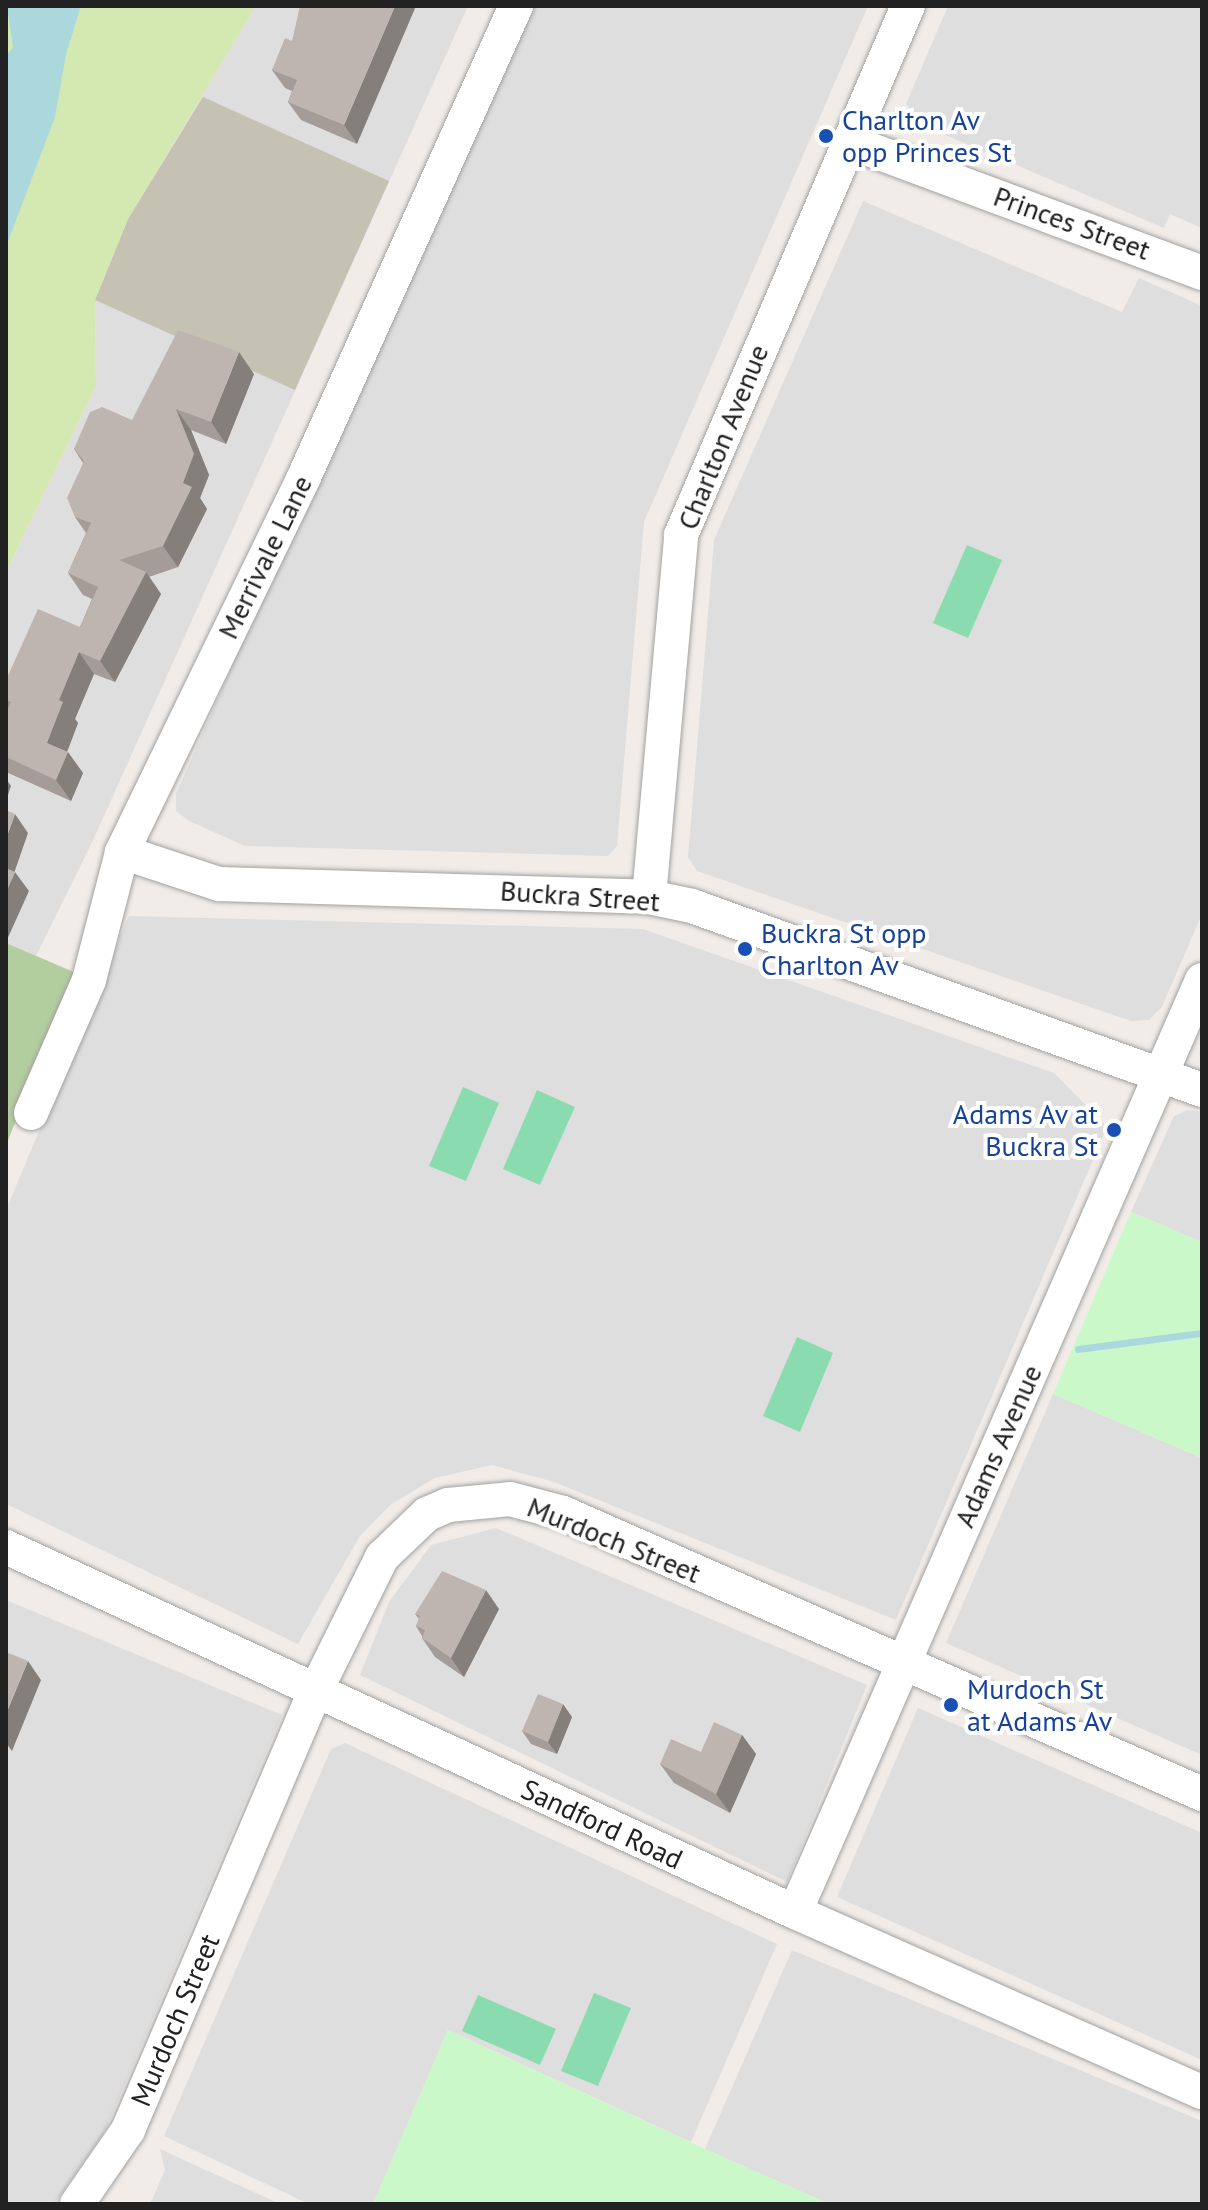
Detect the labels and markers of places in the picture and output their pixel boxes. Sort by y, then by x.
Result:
place label: Charlton Av opp Princes St [842,103,1012,169]
marker: Charlton Av opp Princes St [817,127,835,145]
place label: Buckra St opp Charlton Av [761,916,927,982]
marker: Buckra St opp Charlton Av [736,940,754,958]
place label: Adams Av at Buckra St [951,1097,1098,1163]
marker: Adams Av at Buckra St [1105,1121,1123,1139]
place label: Murdoch St at Adams Av [967,1672,1114,1738]
marker: Murdoch St at Adams Av [942,1696,960,1714]

